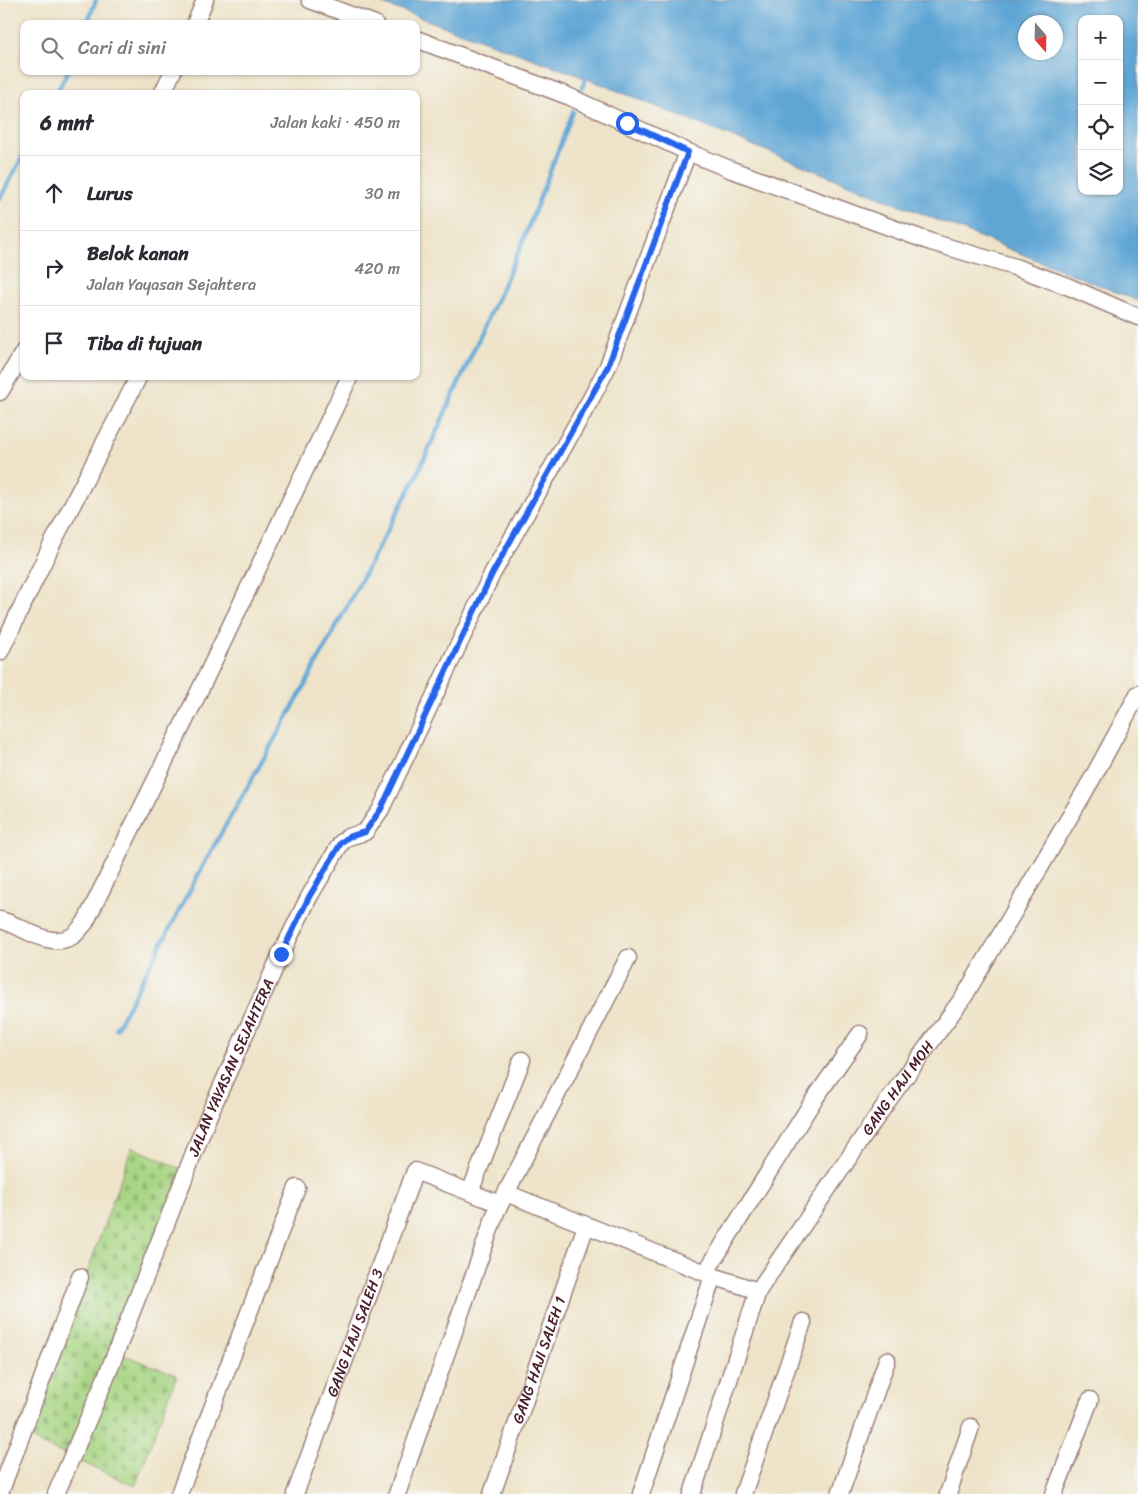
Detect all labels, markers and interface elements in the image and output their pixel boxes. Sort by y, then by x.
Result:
north arrow [1018,15,1063,60]
map controls [1078,15,1123,195]
button: + [1078,15,1123,60]
search box [20,20,420,75]
text: Cari di sini [78,31,166,64]
icon: search [38,34,66,62]
button: − [1078,60,1123,105]
text: 6 mnt [40,104,93,142]
button: locate [1078,105,1123,150]
text: Jalan kaki · 450 m [271,108,400,137]
route start [616,112,639,135]
button: layers [1078,150,1123,195]
text: Lurus [87,177,133,210]
icon: ahead [40,179,68,207]
text: 30 m [365,179,400,208]
text: Belok kanan [87,237,189,270]
icon: right [40,254,68,282]
text: 420 m [354,254,400,283]
text: Jalan Yayasan Sejahtera [87,270,256,299]
text: Tiba di tujuan [87,327,202,360]
icon: arrive [40,329,68,357]
route end [270,943,293,966]
street label: JALAN YAYASAN SEJAHTERA [180,975,281,1161]
street label: GANG HAJI MOH [855,1035,941,1141]
street label: GANG HAJI SALEH 3 [319,1265,391,1401]
street label: GANG HAJI SALEH 1 [505,1293,573,1427]

